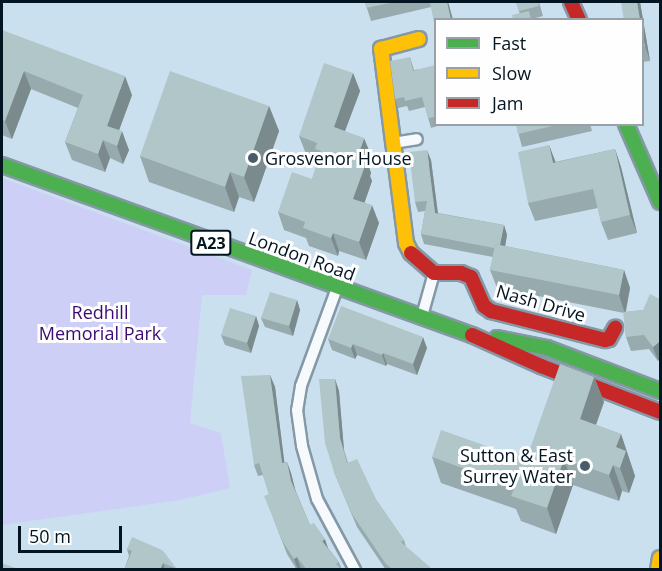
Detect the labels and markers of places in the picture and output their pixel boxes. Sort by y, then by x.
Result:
place label: Grosvenor House [265,147,412,169]
marker: Grosvenor House [246,151,260,165]
place label: Sutton & East Surrey Water [460,445,573,488]
marker: Sutton & East Surrey Water [578,459,592,473]

